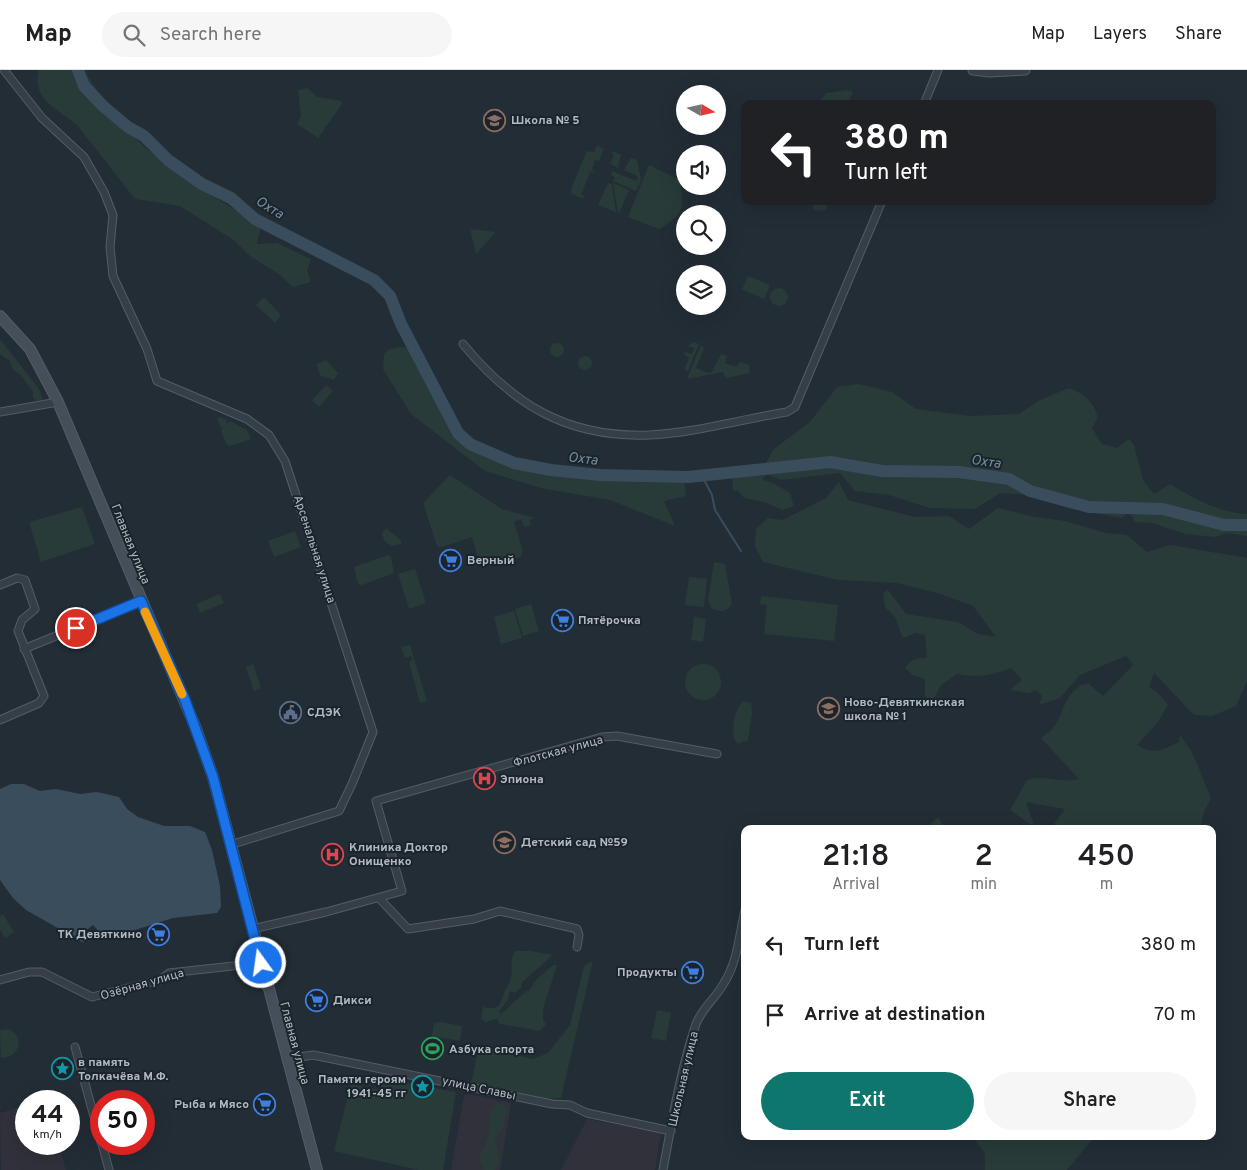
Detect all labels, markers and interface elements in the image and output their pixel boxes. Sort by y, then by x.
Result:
search box [102,12,452,57]
text: Map [25,20,72,50]
icon: search [120,21,148,49]
text: Search here [160,23,261,47]
text: Map [1031,23,1065,46]
text: Layers [1093,23,1147,46]
text: Share [1175,23,1222,46]
north arrow [676,85,726,135]
map controls [676,85,726,315]
school or university icon: Школа № 5 [483,108,507,132]
place label: Школа № 5 [511,113,580,129]
text: 380 m [844,117,949,161]
icon: left [761,120,826,185]
button: sound [676,145,726,195]
text: Turn left [844,160,927,187]
water label: Охта [252,193,287,224]
button: search [676,205,726,255]
button: layers [676,265,726,315]
water label: Охта [567,449,599,470]
water label: Охта [970,452,1003,473]
street label: Арсенальная улица [289,493,339,605]
street label: Главная улица [107,502,153,587]
supermarket icon: Верный [439,548,463,572]
place label: Верный [467,553,514,569]
pin [55,607,97,649]
supermarket icon: Пятёрочка [550,608,574,632]
place label: Пятёрочка [578,613,641,629]
icon: arrive [62,614,90,642]
place label: Ново-Девяткинская школа № 1 [844,695,965,725]
school or university icon: Ново-Девяткинская школа № 1 [816,697,840,721]
public building icon: СДЭК [279,700,303,724]
place label: СДЭК [307,705,342,721]
street label: Флотская улица [512,732,605,772]
hospital icon: Эпиона [472,767,496,791]
place label: Эпиона [500,772,544,788]
school or university icon: Детский сад №59 [493,830,517,854]
place label: Детский сад №59 [521,835,628,851]
text: 21:18 [822,839,890,876]
text: 2 [975,839,993,876]
text: 450 [1078,839,1135,876]
place label: Клиника Доктор Онищенко [349,840,448,870]
hospital icon: Клиника Доктор Онищенко [321,842,345,866]
text: Arrival [832,875,880,895]
text: min [970,875,997,895]
text: m [1100,875,1113,895]
supermarket icon: ТК Девяткино [146,922,170,946]
place label: ТК Девяткино [58,927,142,943]
icon: left [761,931,789,959]
text: Turn left [804,933,880,957]
text: 380 m [1140,933,1196,957]
position arrow [234,936,286,988]
supermarket icon: Продукты [681,960,705,984]
street label: Озёрная улица [99,965,186,1005]
place label: Продукты [617,965,677,981]
supermarket icon: Дикси [305,988,329,1012]
place label: Дикси [333,993,372,1009]
street label: Главная улица [275,1000,313,1086]
icon: arrive [761,1001,789,1029]
text: Arrive at destination [804,1003,985,1027]
text: 70 m [1154,1003,1196,1027]
street label: Школьная улица [665,1030,703,1128]
sports icon: Азбука спорта [421,1037,445,1061]
place label: Азбука спорта [449,1042,534,1058]
place label: в память Толкачёва М.Ф. [78,1055,168,1085]
place icon: в память Толкачёва М.Ф. [50,1057,74,1081]
place label: Памяти героям 1941-45 гг [318,1072,407,1102]
button: Exit [761,1072,974,1130]
button: Share [984,1072,1196,1130]
street label: улица Славы [440,1073,517,1105]
place icon: Памяти героям 1941-45 гг [410,1074,434,1098]
speed limit sign: 50 [90,1090,155,1155]
supermarket icon: Рыба и Мясо [253,1092,277,1116]
place label: Рыба и Мясо [174,1097,249,1113]
text: 44 [31,1100,64,1132]
text: km/h [33,1127,62,1143]

